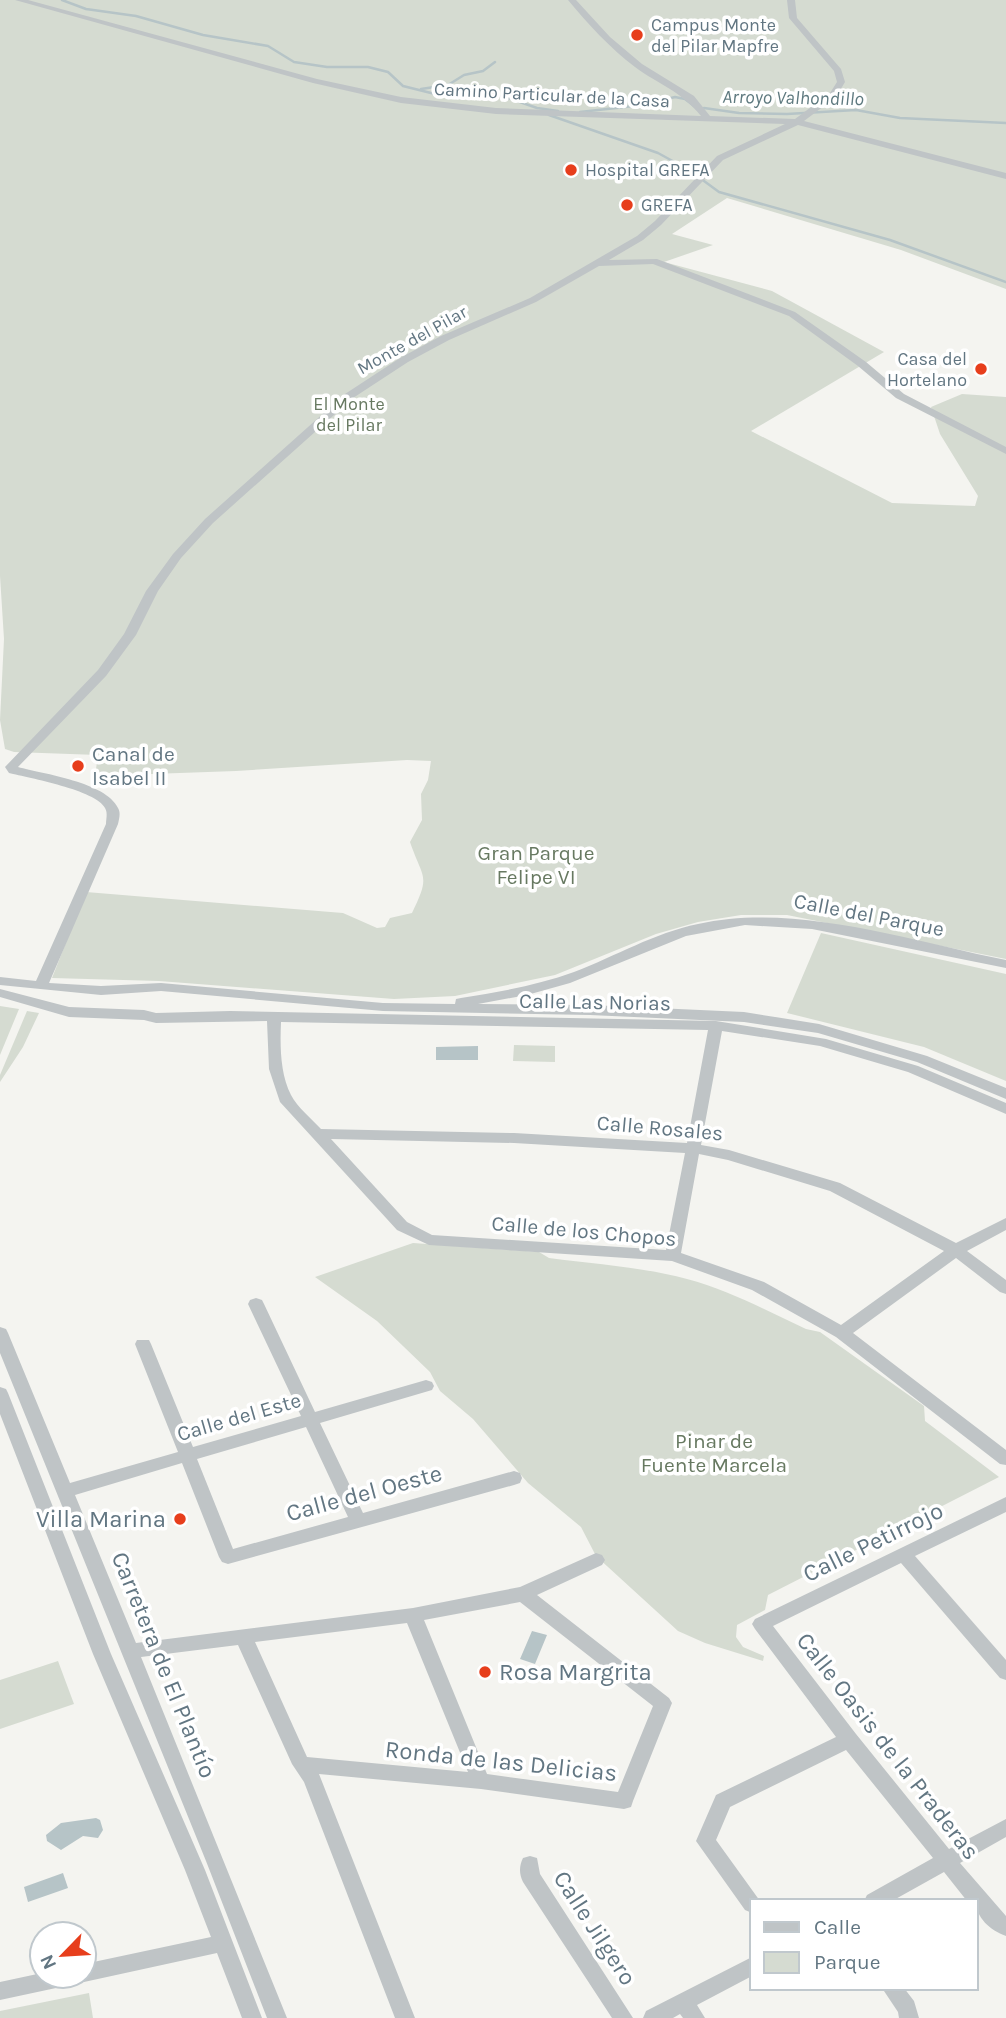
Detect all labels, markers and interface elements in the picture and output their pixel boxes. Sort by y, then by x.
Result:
place label: Campus Monte del Pilar Mapfre [651,14,779,57]
marker: Campus Monte del Pilar Mapfre [629,27,645,43]
street label: Camino Particular de la Casa [433,78,671,112]
water label: Arroyo Valhondillo [722,86,865,110]
place label: Hospital GREFA [585,159,710,181]
marker: Hospital GREFA [563,162,579,178]
place label: GREFA [641,194,692,216]
marker: GREFA [619,197,635,213]
street label: Monte del Pilar [353,301,471,379]
place label: Casa del Hortelano [887,348,967,391]
marker: Casa del Hortelano [973,361,989,377]
park label: El Monte del Pilar [313,393,385,436]
place label: Canal de Isabel II [92,742,175,790]
marker: Canal de Isabel II [70,758,86,774]
park label: Gran Parque Felipe VI [478,841,594,889]
street label: Calle del Parque [792,889,946,941]
street label: Calle Las Norias [519,989,671,1015]
street label: Calle Rosales [596,1111,724,1145]
street label: Calle de los Chopos [491,1211,677,1251]
street label: Calle del Este [174,1388,304,1446]
park label: Pinar de Fuente Marcela [641,1429,787,1477]
street label: Calle del Oeste [283,1459,445,1527]
street label: Calle Petirrojo [798,1496,948,1588]
place label: Villa Marina [36,1505,166,1533]
marker: Villa Marina [172,1511,188,1527]
street label: Carretera de El Plantío [106,1548,222,1782]
street label: Calle Oasis de la Praderas [791,1627,985,1865]
place label: Rosa Margrita [499,1658,652,1686]
marker: Rosa Margrita [477,1664,493,1680]
street label: Ronda de las Delicias [384,1735,618,1787]
street label: Calle Jilgero [548,1866,642,1990]
legend [750,1899,978,1990]
text: Calle [814,1915,861,1939]
north arrow [28,1920,98,1990]
text: Parque [814,1950,881,1974]
text: N [36,1951,61,1973]

